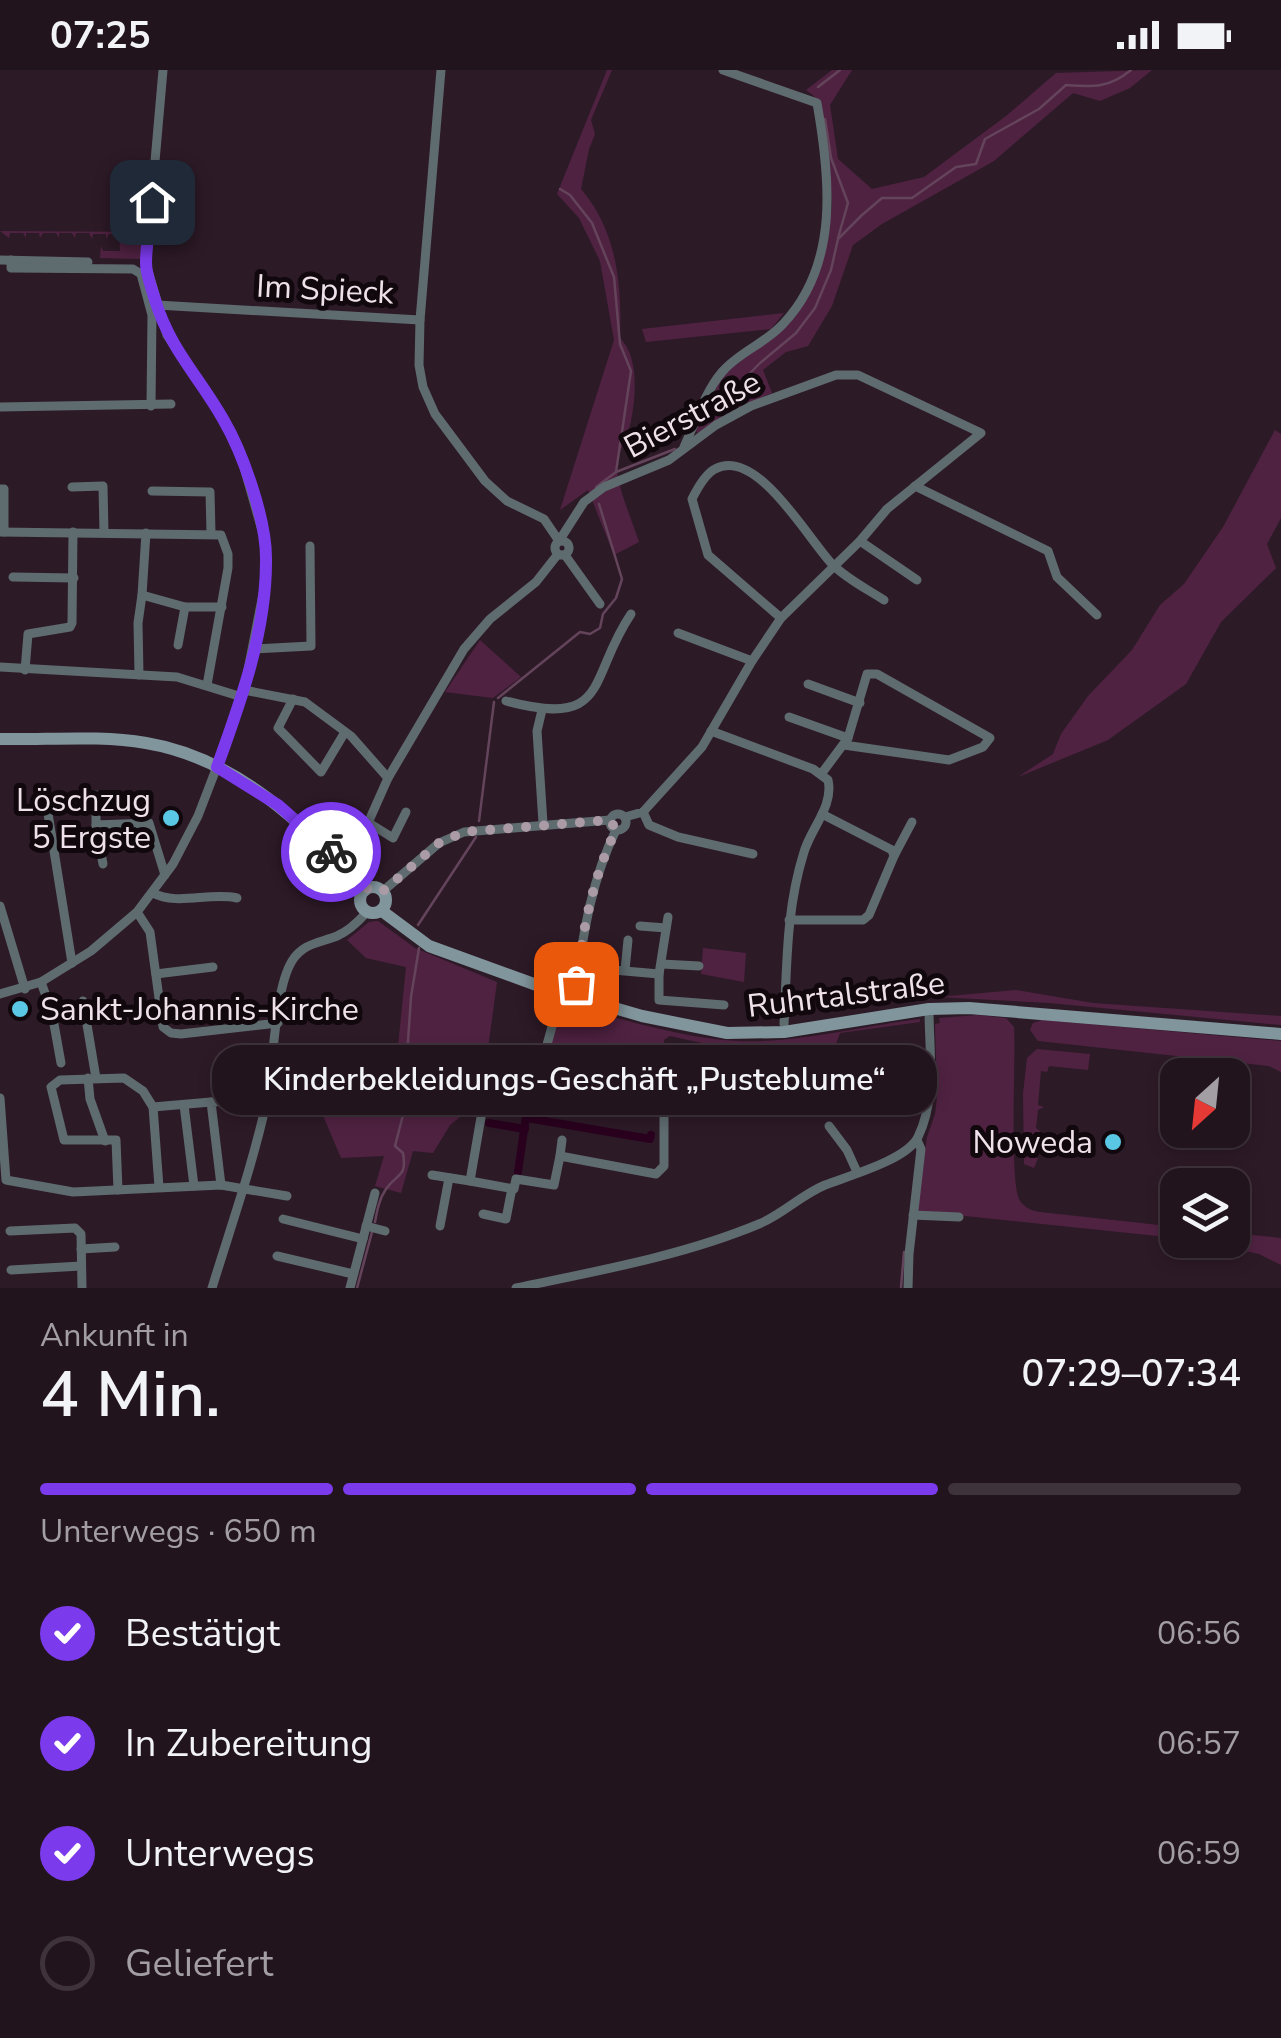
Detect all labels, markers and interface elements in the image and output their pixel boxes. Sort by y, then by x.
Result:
text: 07:25 [50,10,151,61]
pin [110,160,195,245]
icon: home [125,175,180,230]
street label: Im Spieck [255,264,396,315]
street label: Bierstraße [616,361,768,468]
place label: Löschzug 5 Ergste [16,779,151,859]
courier [281,802,381,902]
marker: Löschzug 5 Ergste [160,807,182,829]
icon: bike [304,825,359,880]
pin [534,942,619,1027]
icon: bag [549,957,604,1012]
street label: Ruhrtalstraße [745,961,947,1028]
place label: Sankt-Johannis-Kirche [40,988,359,1031]
marker: Sankt-Johannis-Kirche [9,998,31,1020]
callout: Kinderbekleidungs-Geschäft „Pusteblume“ [214,1044,938,1114]
text: Kinderbekleidungs-Geschäft „Pusteblume“ [263,1058,886,1101]
north arrow [1160,1058,1250,1148]
map controls [1160,1058,1250,1258]
place label: Noweda [972,1121,1093,1164]
marker: Noweda [1102,1131,1124,1153]
button: layers [1160,1168,1250,1258]
text: Ankunft in [40,1314,189,1357]
text: 07:29–07:34 [1022,1348,1241,1399]
text: 4 Min. [40,1350,221,1439]
text: Unterwegs · 650 m [40,1510,317,1553]
icon: check [40,1606,95,1661]
text: Bestätigt [125,1608,280,1659]
text: 06:56 [1157,1612,1241,1655]
icon: check [40,1716,95,1771]
text: In Zubereitung [125,1718,373,1769]
text: 06:57 [1157,1722,1241,1765]
icon: check [40,1826,95,1881]
text: Unterwegs [125,1828,315,1879]
text: 06:59 [1157,1832,1241,1875]
text: Geliefert [125,1938,273,1989]

